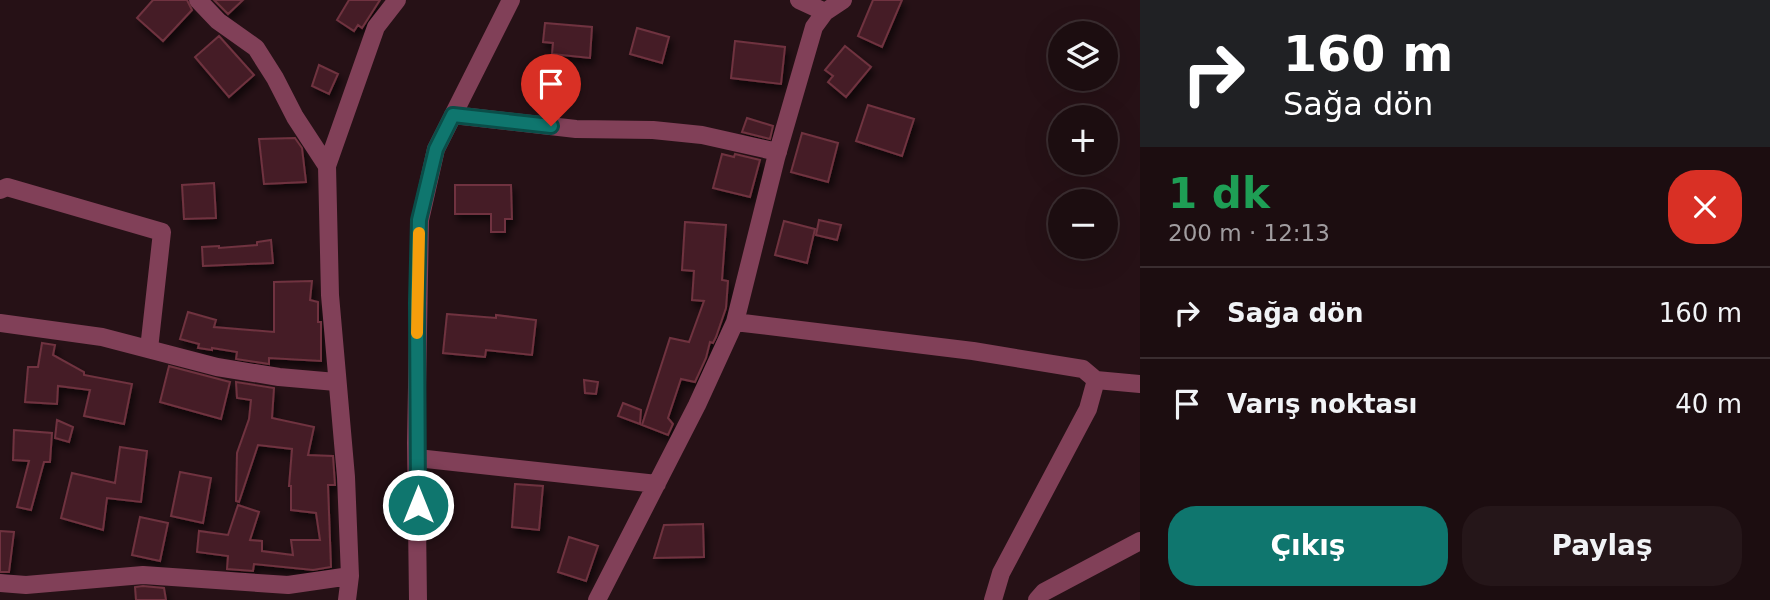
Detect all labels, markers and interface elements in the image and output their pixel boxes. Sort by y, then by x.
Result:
map controls [1048,21,1118,259]
button: layers [1048,21,1118,91]
text: 160 m [1283,26,1453,83]
icon: right [1168,28,1259,119]
pin [521,54,581,126]
icon: arrive [532,65,570,103]
text: Sağa dön [1283,85,1433,123]
button: + [1048,105,1118,175]
text: 1 dk [1168,169,1270,218]
button: close [1668,170,1742,244]
button: − [1048,189,1118,259]
text: 200 m · 12:13 [1168,220,1330,246]
icon: right [1168,294,1206,332]
text: Sağa dön [1227,298,1363,328]
text: 160 m [1659,298,1742,328]
icon: arrive [1168,385,1206,423]
text: Varış noktası [1227,389,1418,419]
text: 40 m [1675,389,1742,419]
position arrow [381,468,455,542]
button: Çıkış [1168,506,1448,586]
button: Paylaş [1462,506,1742,586]

